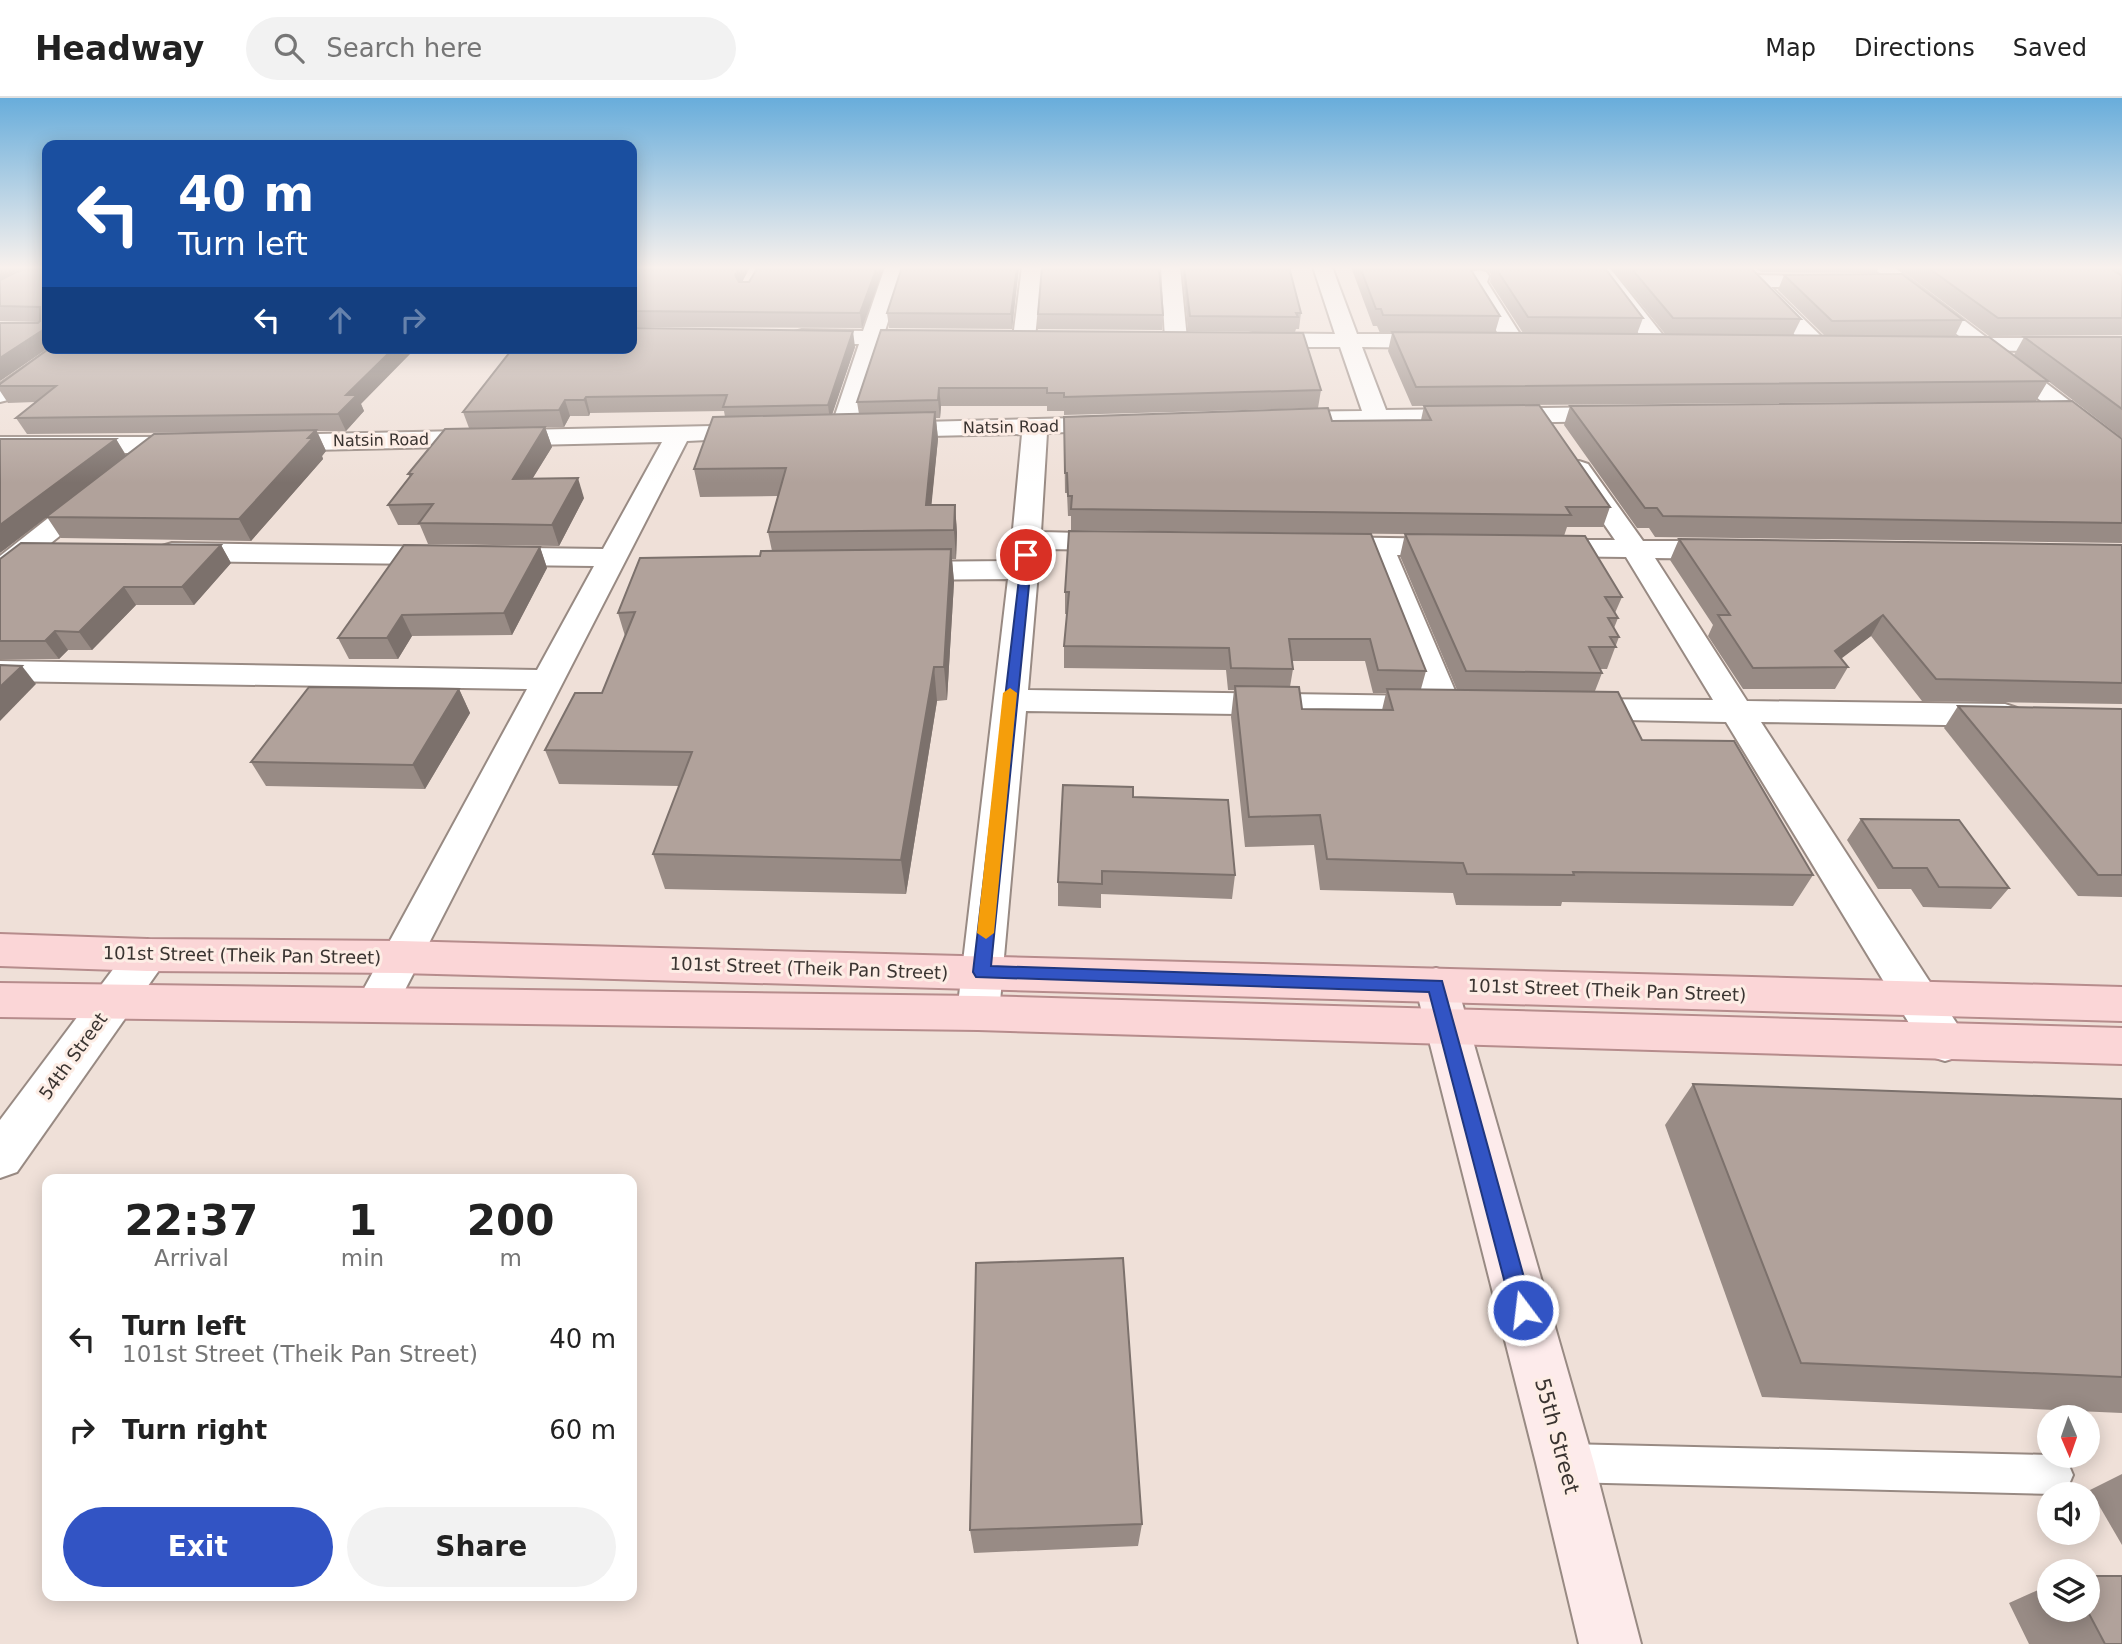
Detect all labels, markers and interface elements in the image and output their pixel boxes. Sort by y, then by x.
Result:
search box [246,17,736,80]
text: Headway [35,29,204,68]
icon: search [270,29,308,67]
text: Search here [326,33,482,63]
text: Map [1765,34,1816,62]
text: Directions [1854,34,1975,62]
text: Saved [2013,34,2087,62]
text: 40 m [178,166,314,223]
icon: left [63,168,154,259]
text: Turn left [178,225,308,263]
icon: left [248,301,286,339]
icon: ahead [321,301,359,339]
icon: right [394,301,432,339]
street label: Natsin Road [963,417,1059,437]
street label: Natsin Road [333,430,429,450]
pin [996,525,1056,585]
icon: arrive [1007,536,1045,574]
street label: 101st Street (Theik Pan Street) [103,942,381,968]
street label: 101st Street (Theik Pan Street) [669,953,949,983]
street label: 101st Street (Theik Pan Street) [1467,975,1747,1005]
street label: 54th Street [35,1009,111,1103]
text: 22:37 [125,1196,258,1245]
text: 1 [348,1196,377,1245]
text: 200 [467,1196,554,1245]
text: Arrival [154,1245,229,1271]
text: min [341,1245,384,1271]
text: m [499,1245,522,1271]
position arrow [1486,1273,1560,1347]
text: Turn left [122,1311,246,1341]
icon: left [63,1320,101,1358]
text: 40 m [549,1324,616,1354]
text: 101st Street (Theik Pan Street) [122,1341,478,1367]
street label: 55th Street [1530,1376,1584,1496]
north arrow [2037,1405,2100,1468]
map controls [2037,1405,2100,1622]
icon: right [63,1411,101,1449]
text: Turn right [122,1415,267,1445]
text: 60 m [549,1415,616,1445]
button: sound [2037,1482,2100,1545]
button: Exit [63,1507,333,1587]
button: Share [347,1507,616,1587]
button: layers [2037,1559,2100,1622]

